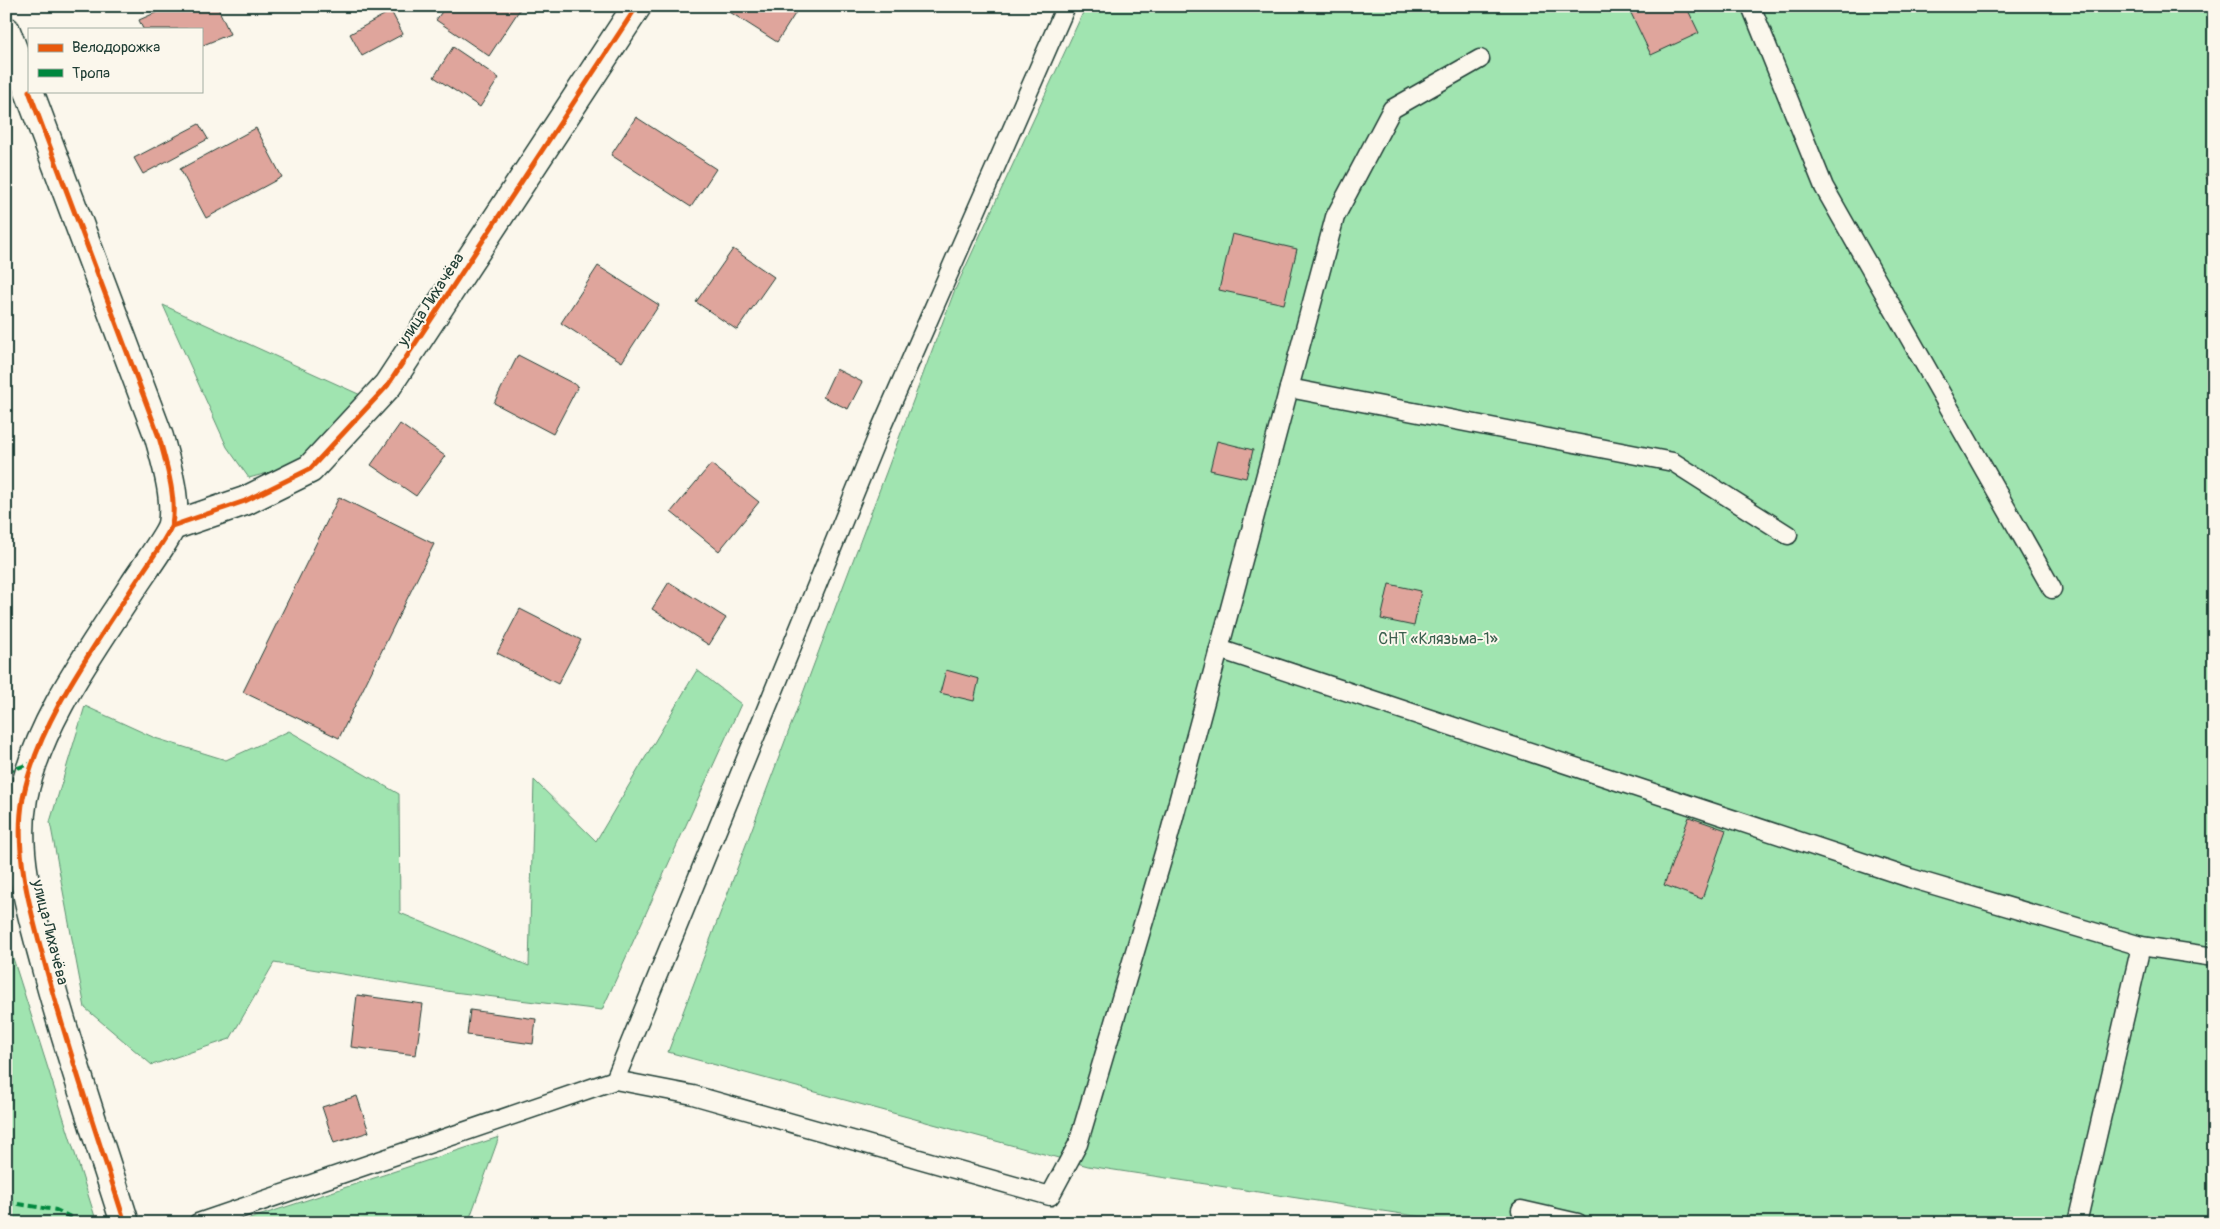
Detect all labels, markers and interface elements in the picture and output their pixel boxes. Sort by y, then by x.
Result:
legend [28,28,202,92]
text: Велодорожка [72,38,160,57]
text: Тропа [72,64,110,83]
street label: улица Лихачёва [393,249,469,351]
park label: СНТ «Клязьма-1» [1378,629,1498,649]
street label: улица Лихачёва [27,877,73,987]

